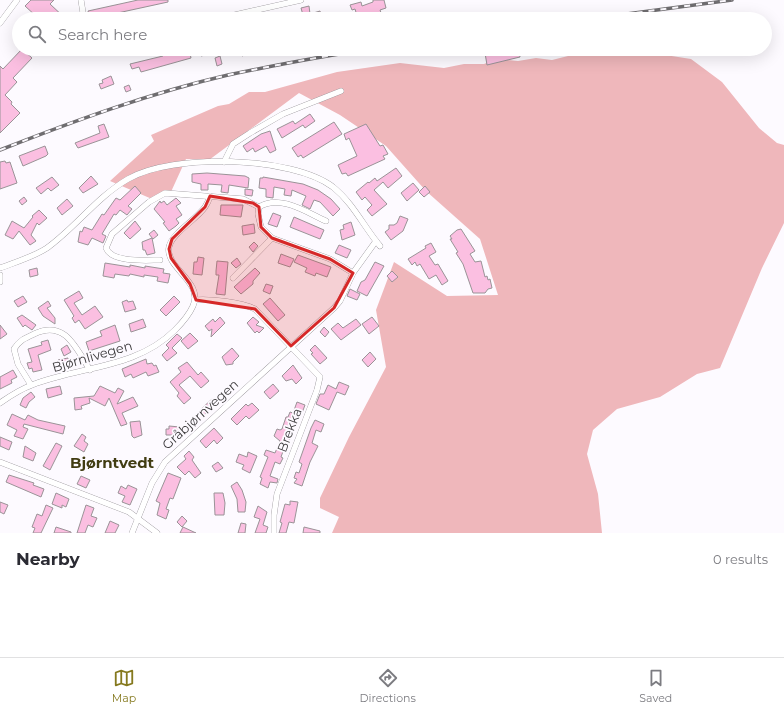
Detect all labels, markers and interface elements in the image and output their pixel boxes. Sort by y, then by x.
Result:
search box [12,12,772,56]
icon: search [26,23,48,45]
text: Search here [58,25,147,44]
street label: Bjørnlivegen [50,337,134,375]
street label: Gråbjørnvegen [159,376,241,452]
street label: Brekka [273,406,305,454]
district label: Bjørntvedt [70,453,155,472]
text: Nearby [16,549,80,569]
text: 0 results [713,551,768,567]
tab: Map [112,667,136,705]
tab: Directions [360,667,416,705]
tab: Saved [639,667,672,705]

